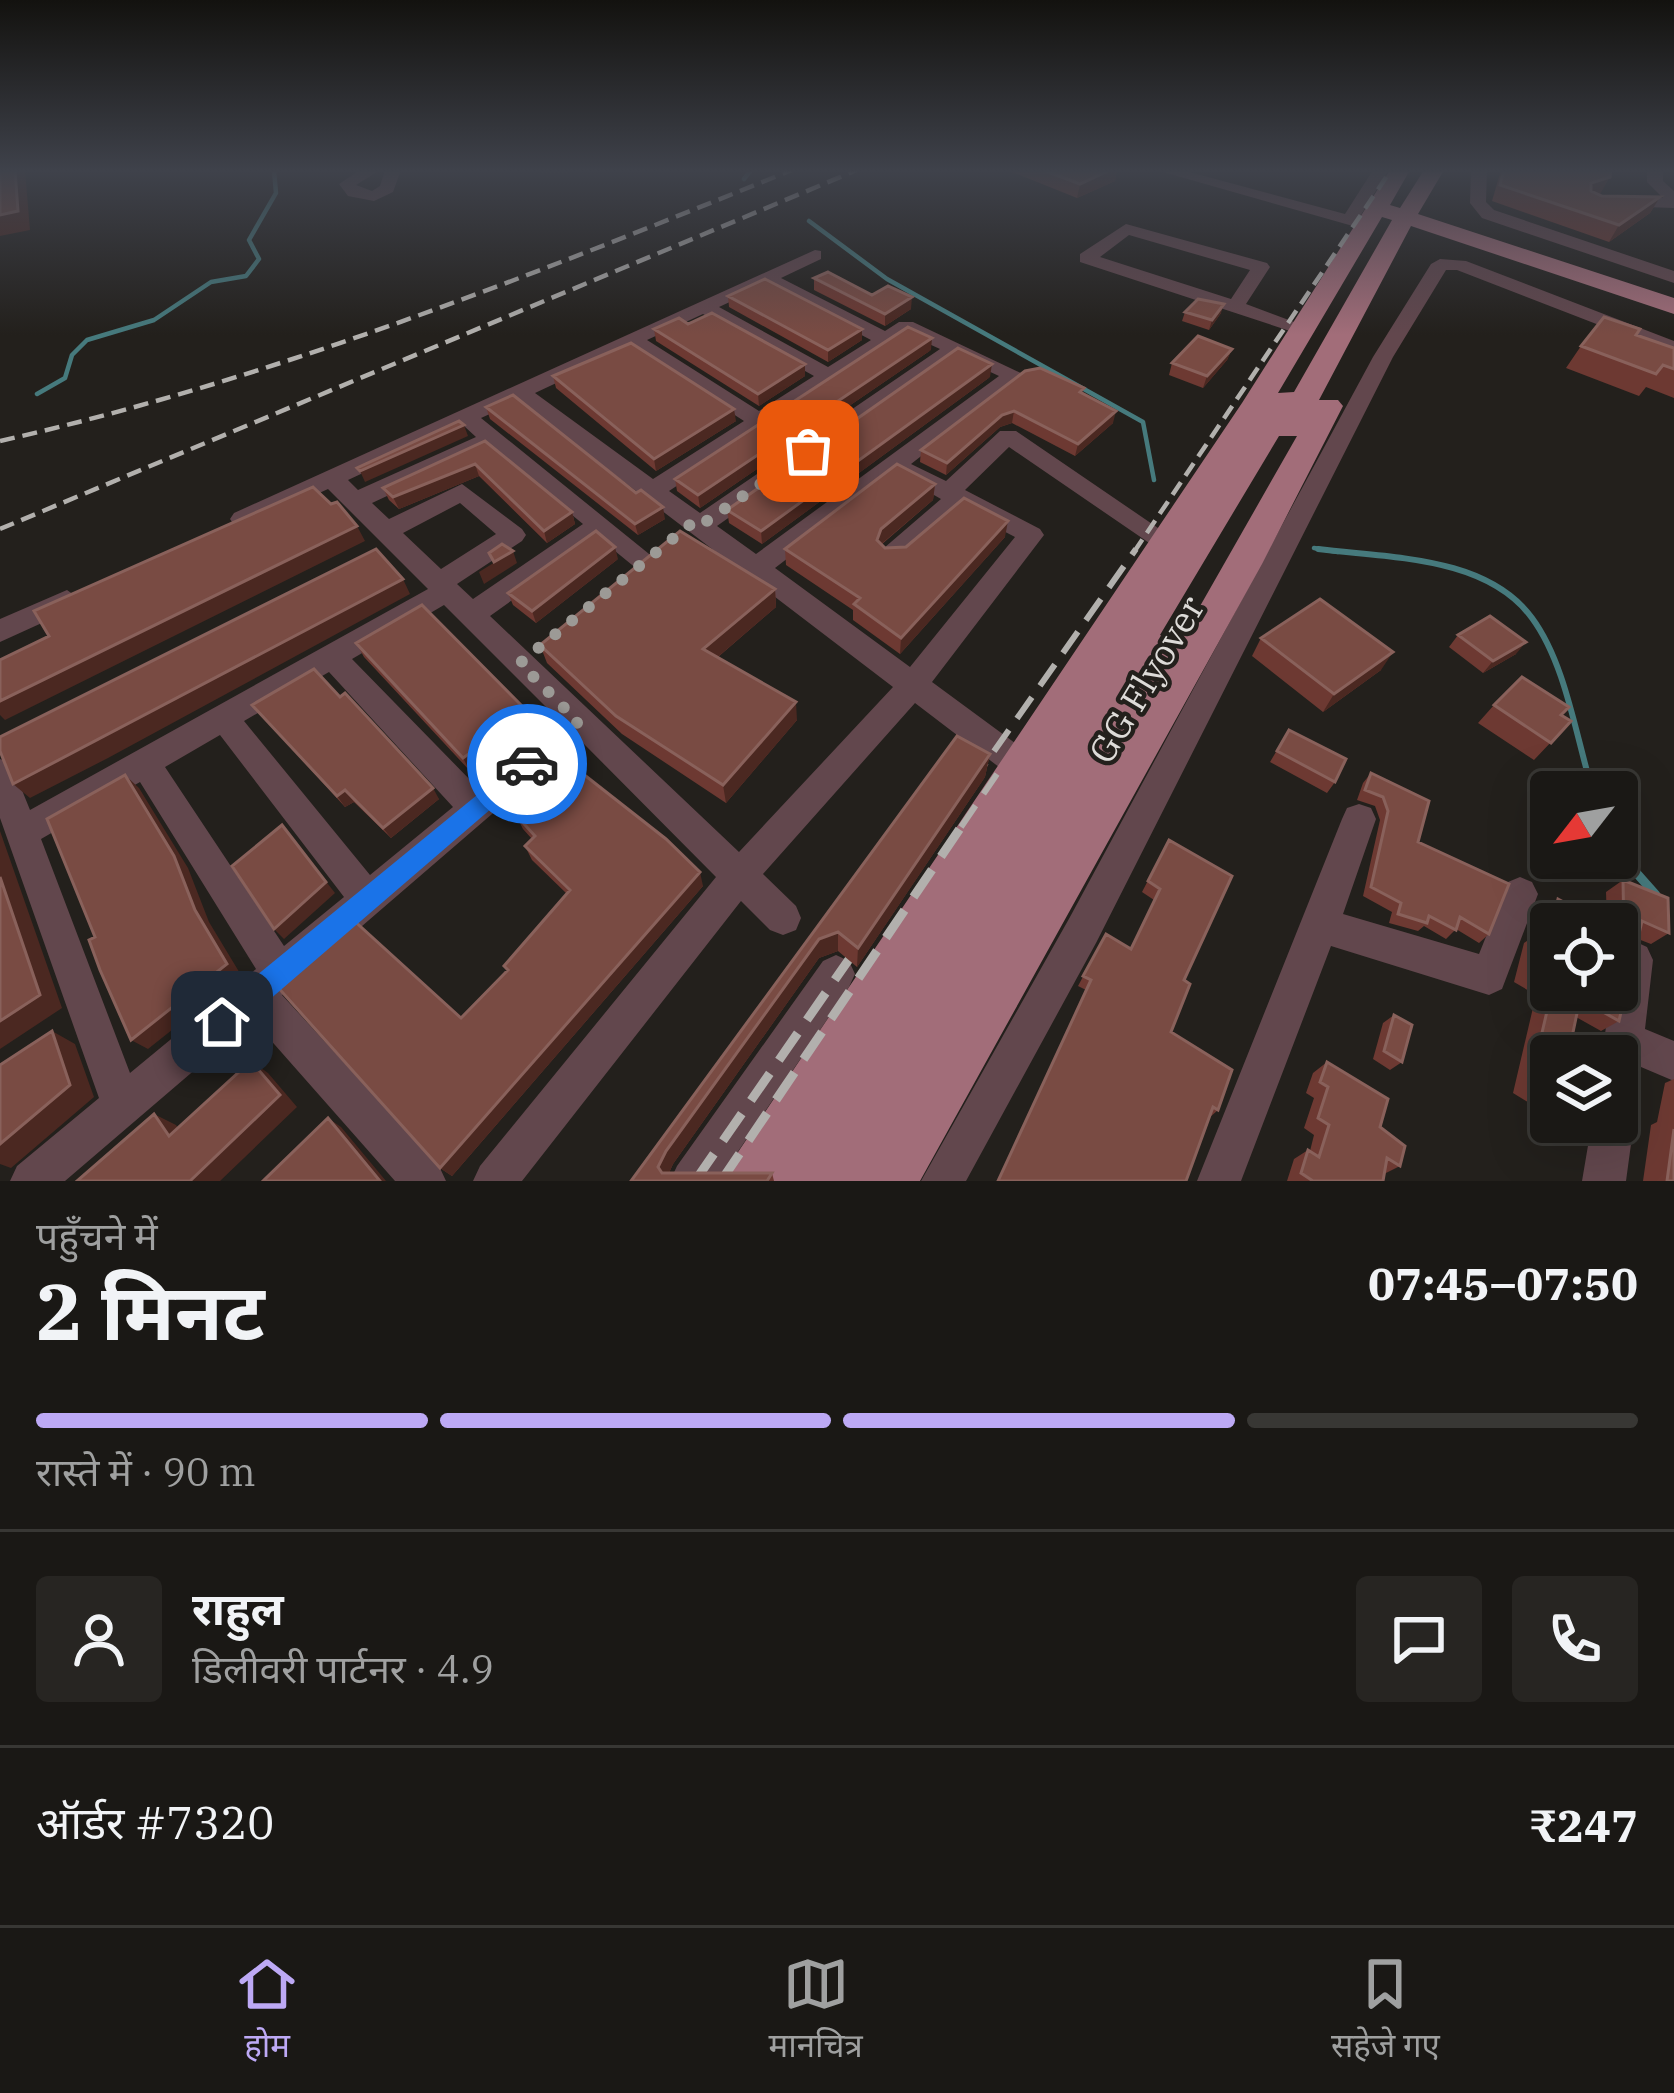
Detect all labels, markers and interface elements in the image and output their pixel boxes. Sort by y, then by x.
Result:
pin [757,400,859,502]
icon: bag [775,418,841,484]
street label: GG Flyover [1078,587,1214,771]
courier [467,704,587,824]
icon: car [494,731,560,797]
north arrow [1530,771,1638,879]
map controls [1530,771,1638,1143]
button: locate [1530,903,1638,1011]
pin [171,971,273,1073]
icon: home [189,989,255,1055]
button: layers [1530,1035,1638,1143]
text: पहुँचने में [36,1210,158,1261]
text: 07:45–07:50 [1368,1254,1638,1312]
text: 2 मिनट [36,1260,265,1361]
text: रास्ते में · 90 m [36,1446,256,1497]
button: person [36,1576,162,1702]
button: chat [1356,1576,1482,1702]
button: phone [1512,1576,1638,1702]
text: राहुल [192,1579,284,1637]
text: डिलीवरी पार्टनर · 4.9 [192,1643,494,1694]
text: ऑर्डर #7320 [36,1793,274,1851]
text: ₹247 [1528,1796,1638,1854]
tab: होम [234,1951,300,2070]
tab: मानचित्र [768,1951,863,2070]
tab: सहेजे गए [1331,1951,1440,2070]

